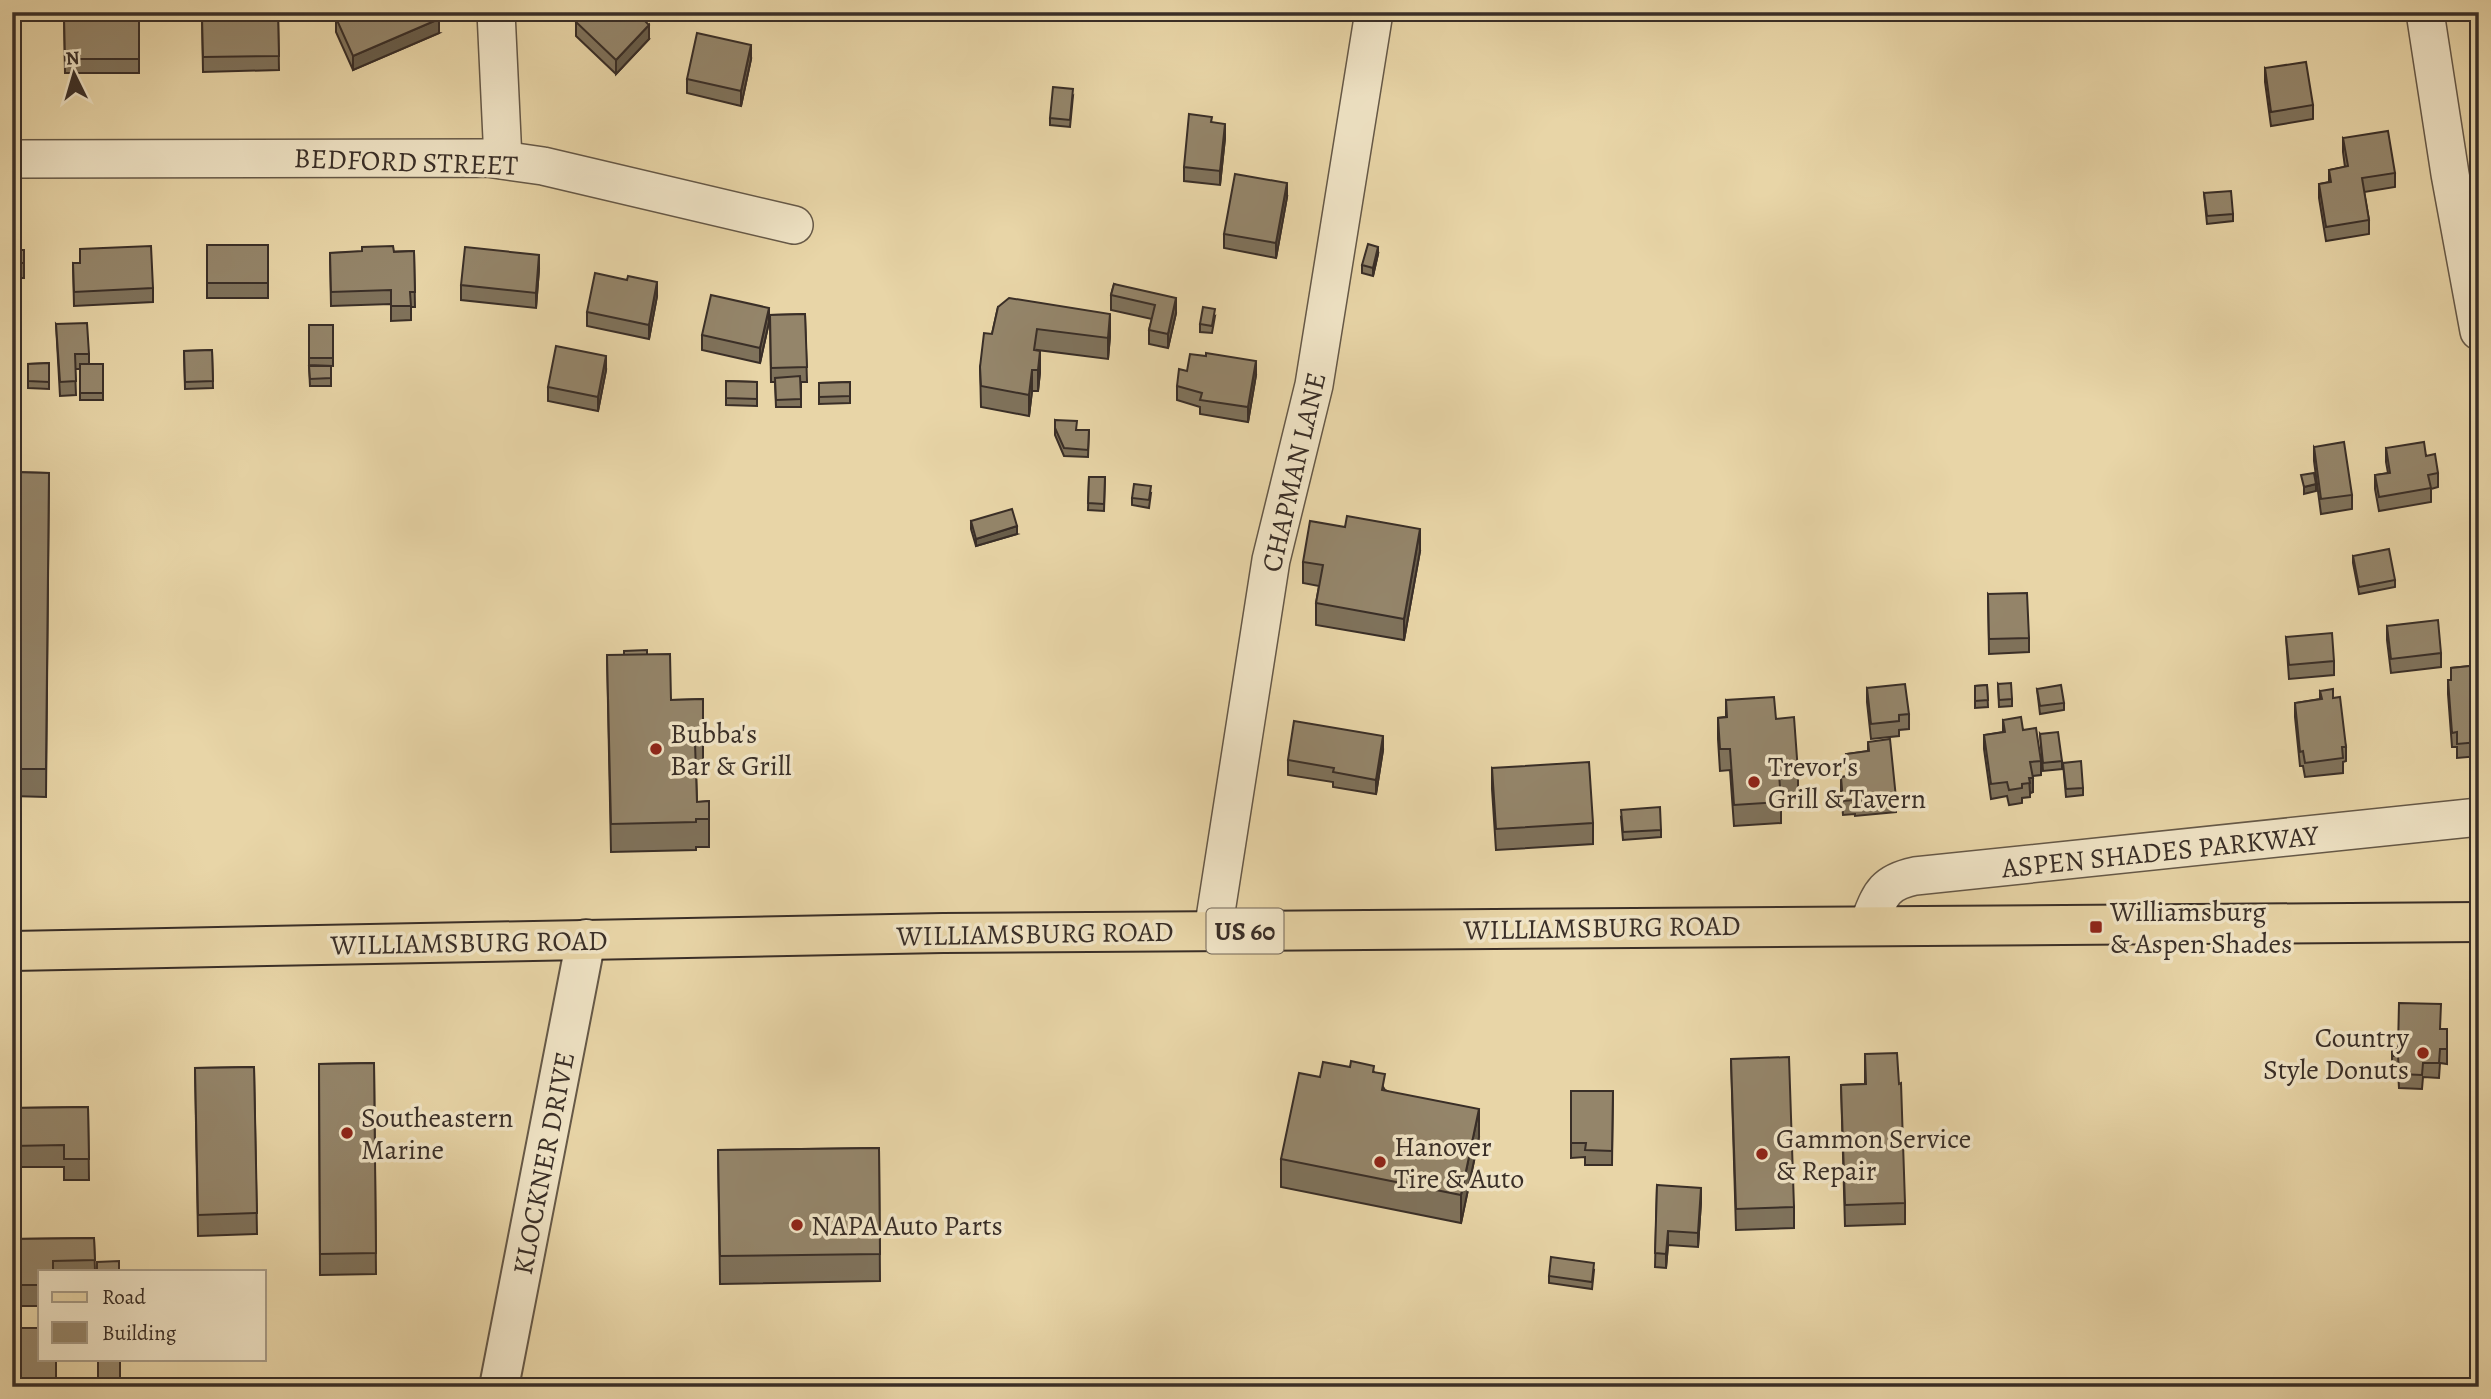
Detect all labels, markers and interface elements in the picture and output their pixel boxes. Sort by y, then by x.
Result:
north arrow [38,38,108,108]
text: N [65,44,81,72]
street label: BEDFORD STREET [293,139,519,185]
street label: CHAPMAN LANE [1253,369,1335,576]
place label: Bubba's Bar & Grill [670,715,792,785]
marker: Bubba's Bar & Grill [648,741,664,757]
place label: Trevor's Grill & Tavern [1768,748,1926,818]
marker: Trevor's Grill & Tavern [1746,774,1762,790]
street label: ASPEN SHADES PARKWAY [1999,816,2321,888]
place label: Williamsburg & Aspen Shades [2109,893,2292,963]
street label: WILLIAMSBURG ROAD [1462,907,1741,949]
road number: US 60 [1206,908,1284,954]
street label: WILLIAMSBURG ROAD [895,913,1174,955]
marker: Williamsburg & Aspen Shades [2088,919,2104,935]
street label: WILLIAMSBURG ROAD [329,922,608,964]
place label: Country Style Donuts [2263,1019,2410,1089]
marker: Country Style Donuts [2415,1045,2431,1061]
street label: KLOCKNER DRIVE [504,1049,584,1278]
place label: Southeastern Marine [361,1099,513,1169]
place label: Gammon Service & Repair [1776,1120,1971,1190]
marker: Southeastern Marine [339,1125,355,1141]
place label: Hanover Tire & Auto [1394,1128,1524,1198]
marker: Gammon Service & Repair [1754,1146,1770,1162]
marker: Hanover Tire & Auto [1372,1154,1388,1170]
place label: NAPA Auto Parts [811,1207,1003,1245]
marker: NAPA Auto Parts [789,1217,805,1233]
legend [38,1270,266,1360]
text: Road [102,1283,146,1311]
text: Building [102,1319,177,1347]

